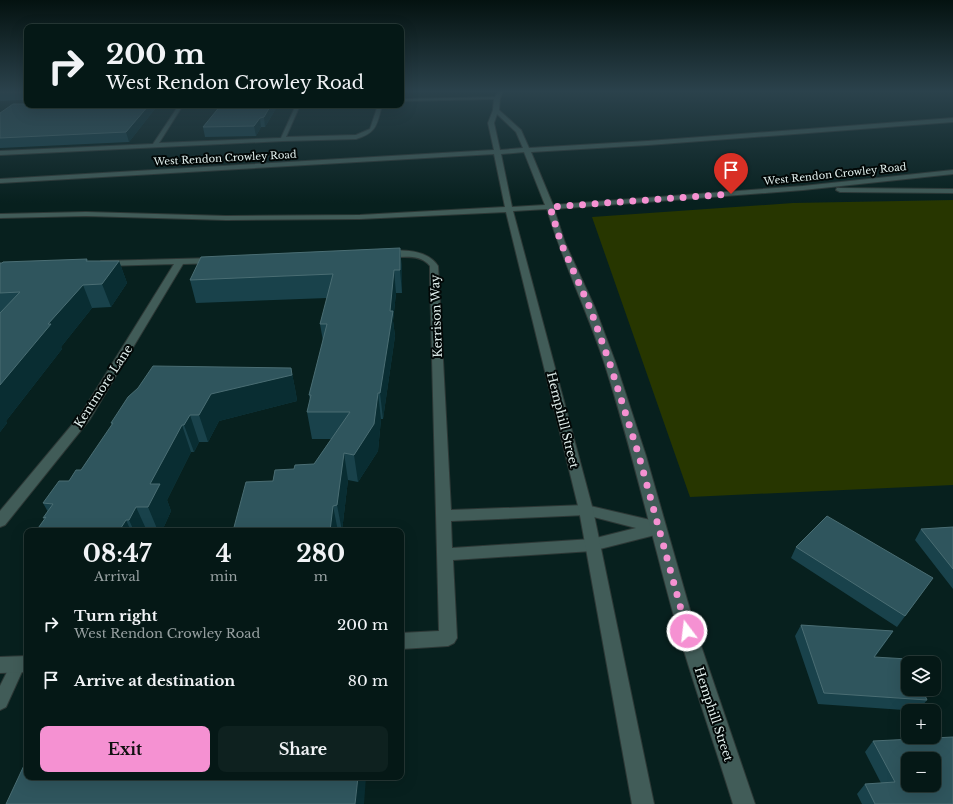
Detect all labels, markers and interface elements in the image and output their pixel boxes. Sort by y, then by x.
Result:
text: 200 m [106,37,205,72]
icon: right [40,40,92,92]
text: West Rendon Crowley Road [106,72,364,94]
street label: West Rendon Crowley Road [152,148,297,168]
pin [714,153,748,194]
icon: arrive [720,159,742,181]
street label: West Rendon Crowley Road [762,160,907,188]
street label: Kerrison Way [427,274,445,358]
street label: Kentmore Lane [71,342,135,430]
street label: Hemphill Street [544,370,582,470]
text: 08:47 [83,539,151,568]
text: 4 [216,539,232,568]
text: 280 [296,539,345,568]
text: Arrival [94,568,140,585]
text: min [210,568,237,585]
text: m [314,568,328,585]
text: Turn right [74,606,157,625]
position arrow [666,610,708,652]
icon: right [40,613,62,635]
text: 200 m [337,615,388,634]
text: West Rendon Crowley Road [74,625,260,642]
map controls [901,656,941,792]
button: layers [901,656,941,696]
street label: Hemphill Street [692,665,736,764]
icon: arrive [40,669,62,691]
text: Arrive at destination [74,671,235,690]
text: 80 m [348,671,388,690]
button: + [901,704,941,744]
button: Exit [40,726,210,772]
button: Share [218,726,388,772]
button: − [901,752,941,792]

